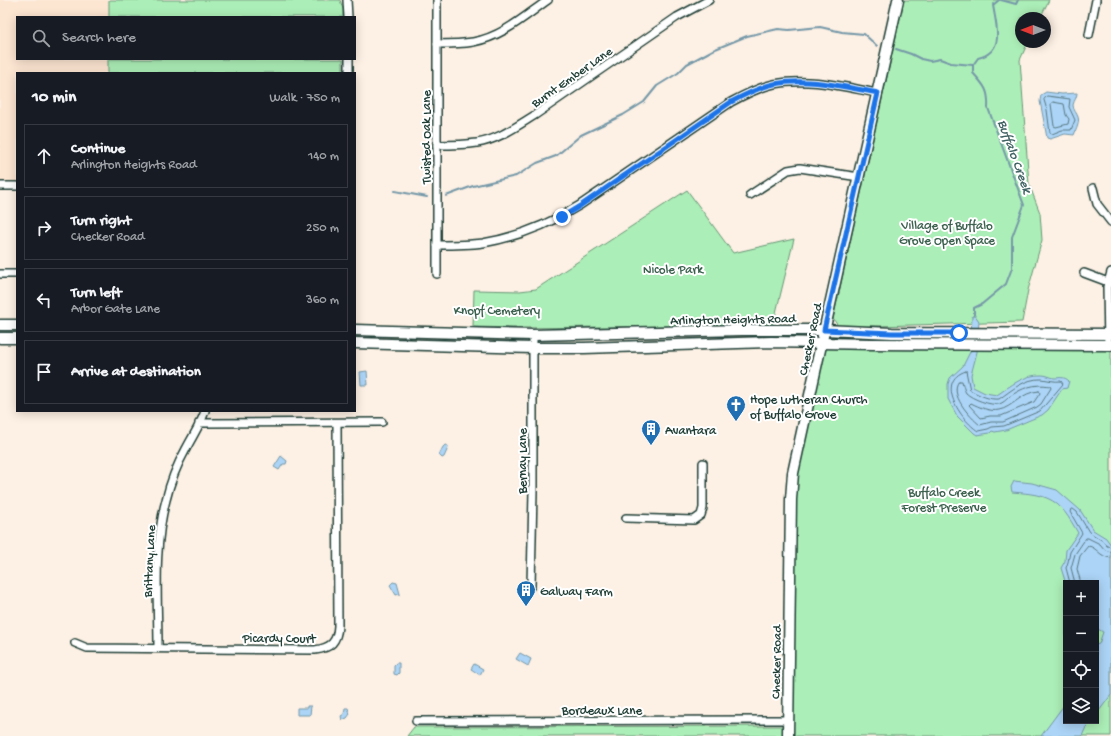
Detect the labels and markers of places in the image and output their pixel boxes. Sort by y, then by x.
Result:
place label: Hope Lutheran Church of Buffalo Grove [750,393,867,423]
church icon: Hope Lutheran Church of Buffalo Grove [725,394,747,422]
building icon: Avantara [640,418,662,446]
place label: Avantara [665,424,717,439]
building icon: Galway Farm [515,579,537,607]
place label: Galway Farm [540,585,613,600]

